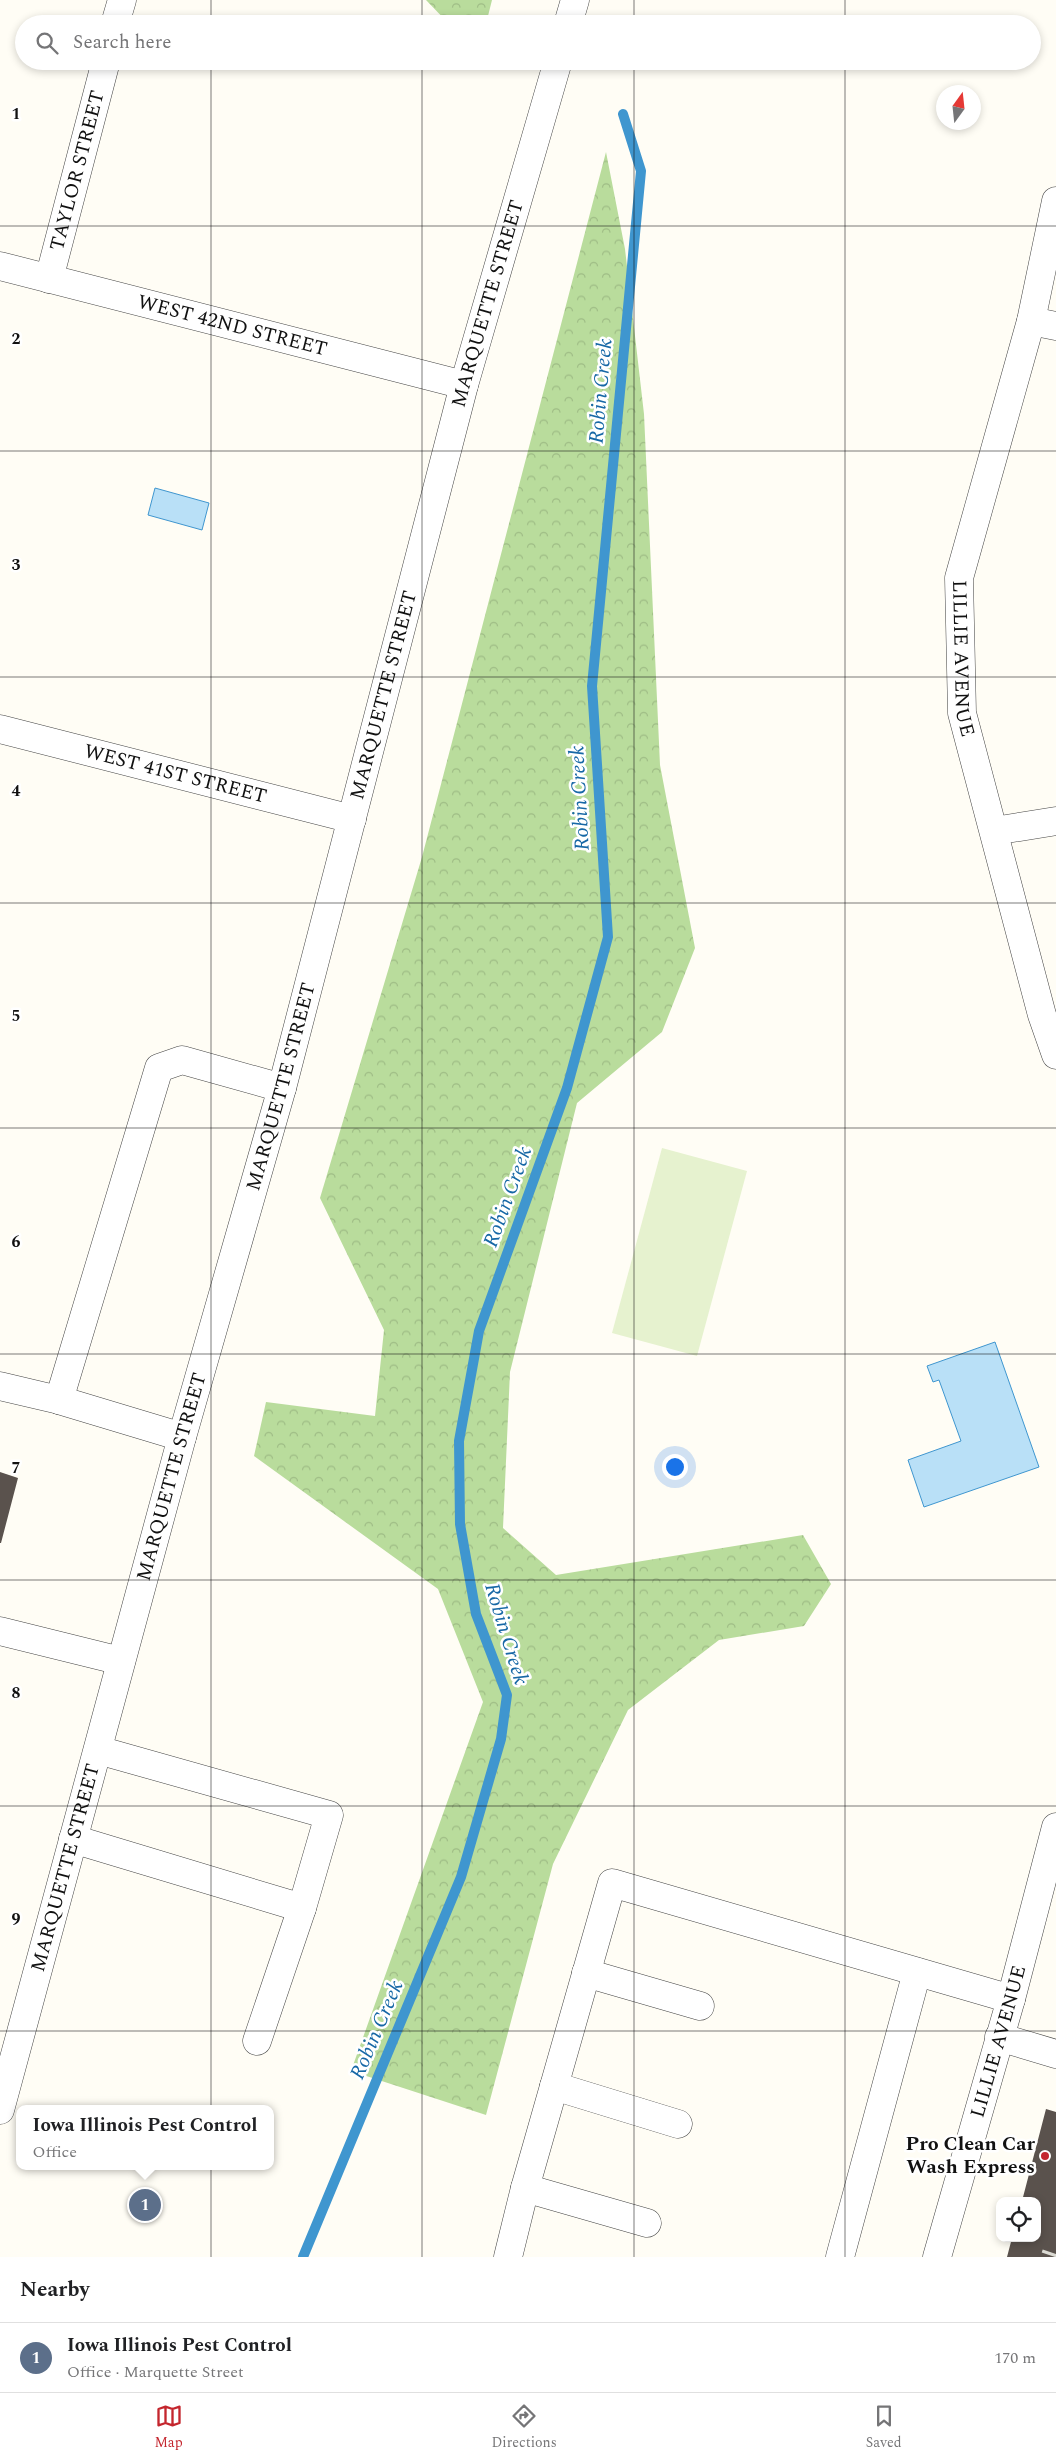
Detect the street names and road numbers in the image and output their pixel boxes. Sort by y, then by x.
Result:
street label: TAYLOR STREET [42,87,113,254]
street label: MARQUETTE STREET [444,196,532,411]
street label: WEST 42ND STREET [134,287,331,364]
street label: LILLIE AVENUE [944,580,983,740]
street label: MARQUETTE STREET [342,587,425,803]
street label: WEST 41ST STREET [81,736,270,812]
street label: MARQUETTE STREET [238,980,324,1195]
street label: MARQUETTE STREET [129,1369,215,1584]
street label: MARQUETTE STREET [23,1760,108,1975]
street label: LILLIE AVENUE [963,1962,1034,2121]

